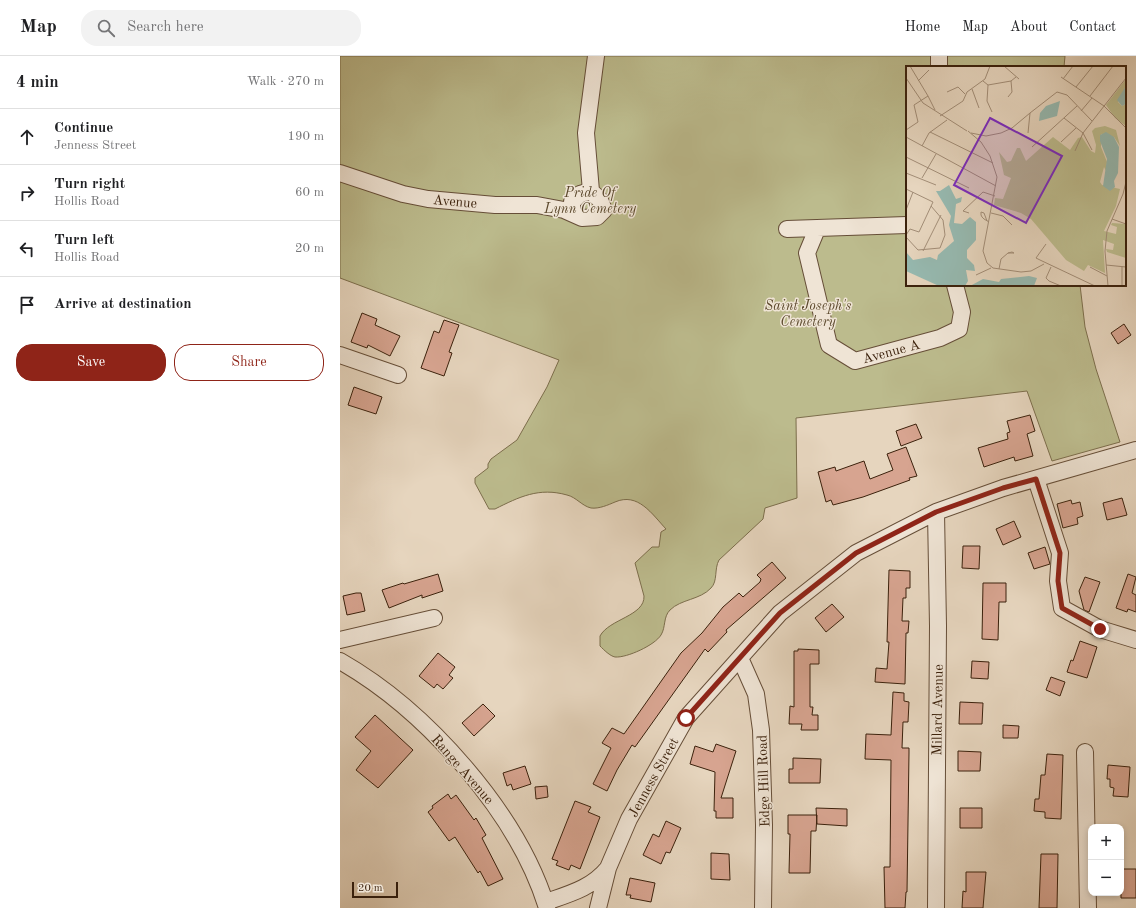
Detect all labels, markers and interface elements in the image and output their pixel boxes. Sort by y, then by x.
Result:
search box [81,10,361,46]
icon: search [95,17,117,39]
text: Map [20,18,57,37]
text: Search here [127,20,204,35]
text: Home [905,20,940,34]
text: Map [962,20,988,34]
text: About [1010,20,1047,34]
text: Contact [1069,20,1116,34]
inset map [906,66,1126,286]
text: 4 min [16,74,59,91]
text: Walk · 270 m [247,75,324,88]
text: Continue [54,121,113,136]
icon: ahead [16,126,38,148]
text: 190 m [287,130,324,143]
text: Jenness Street [54,139,136,152]
text: Turn right [54,177,125,192]
icon: right [16,182,38,204]
text: 60 m [295,186,324,199]
park label: Pride Of Lynn Cemetery [543,186,637,217]
street label: Avenue [432,193,478,211]
text: Hollis Road [54,195,119,208]
text: Turn left [54,233,114,248]
icon: left [16,238,38,260]
text: 20 m [295,242,324,255]
text: Hollis Road [54,251,119,264]
icon: arrive [16,294,38,316]
text: Arrive at destination [54,297,192,312]
park label: Saint Joseph's Cemetery [765,299,852,330]
street label: Avenue A [861,337,922,366]
button: Save [16,344,166,381]
button: Share [174,344,324,381]
route end [1091,620,1109,638]
street label: Millard Avenue [930,664,946,756]
route start [677,709,695,727]
street label: Range Avenue [428,732,496,807]
street label: Jenness Street [626,735,682,820]
street label: Edge Hill Road [755,735,773,827]
map controls [1088,824,1124,896]
button: + [1088,824,1124,860]
button: − [1088,860,1124,896]
scale bar [352,880,398,899]
text: 20 m [358,883,383,894]

